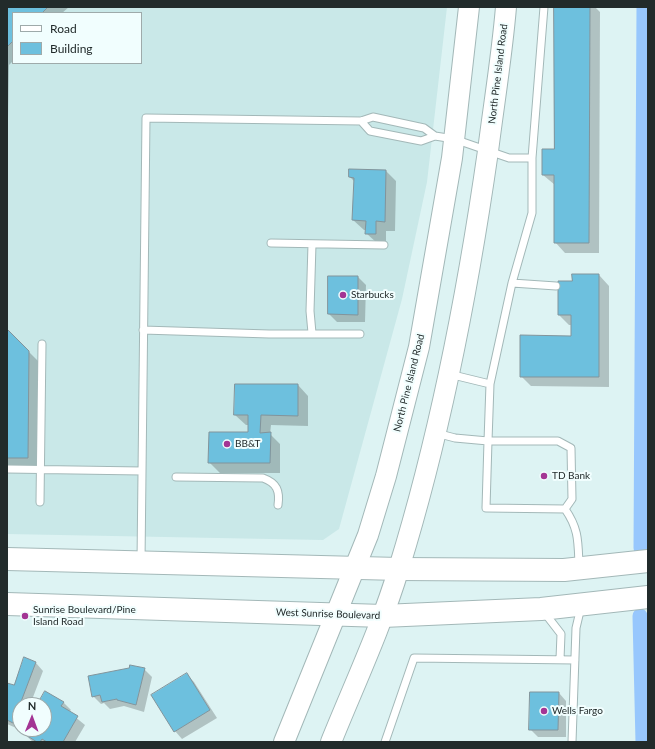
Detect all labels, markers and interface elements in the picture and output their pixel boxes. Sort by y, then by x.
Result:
legend [12,12,142,64]
text: Road [50,21,77,36]
street label: North Pine Island Road [486,23,510,125]
text: Building [50,41,93,56]
place label: Starbucks [351,289,394,301]
marker: Starbucks [338,290,348,300]
street label: North Pine Island Road [391,333,427,433]
place label: BB&T [235,438,260,450]
marker: BB&T [222,439,232,449]
place label: TD Bank [552,470,590,482]
marker: TD Bank [539,471,549,481]
place label: Sunrise Boulevard/Pine Island Road [33,604,136,628]
street label: West Sunrise Boulevard [276,606,380,622]
marker: Sunrise Boulevard/Pine Island Road [20,611,30,621]
north arrow [12,697,52,737]
text: N [28,699,37,712]
place label: Wells Fargo [552,705,603,717]
marker: Wells Fargo [539,706,549,716]

